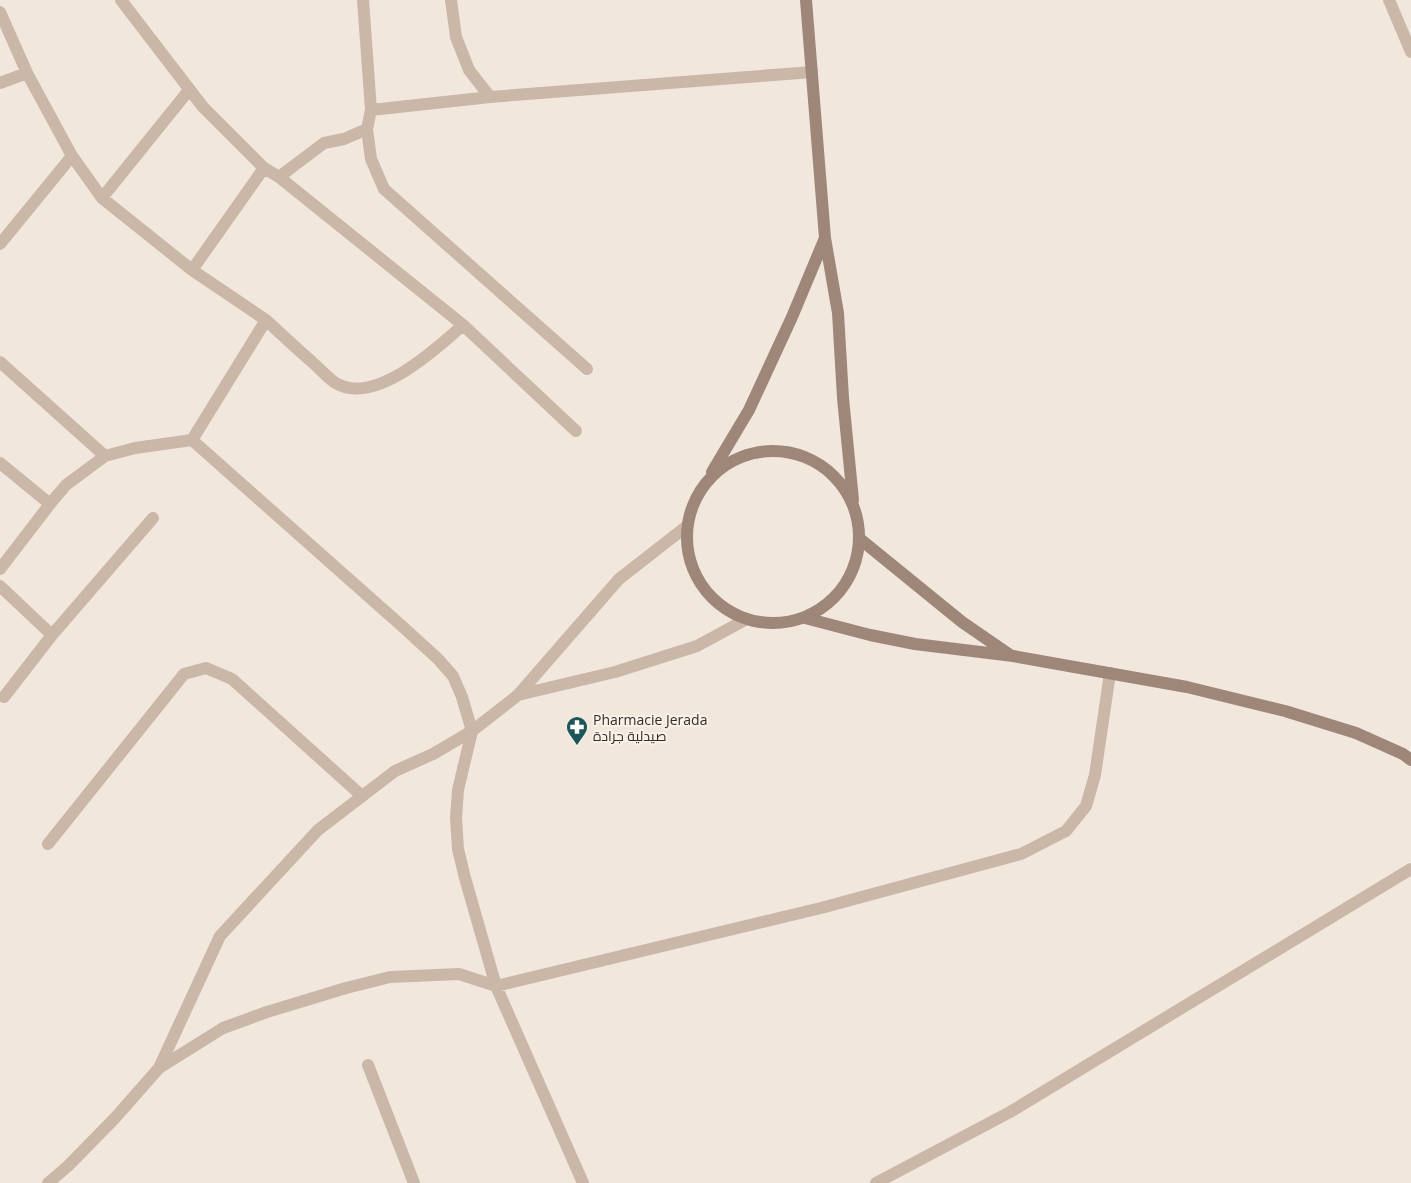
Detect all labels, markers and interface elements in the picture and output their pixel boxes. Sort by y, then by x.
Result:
place label: Pharmacie Jerada صيدلية جرادة [593,710,707,745]
pharmacy icon: Pharmacie Jerada صيدلية جرادة [565,715,589,746]

